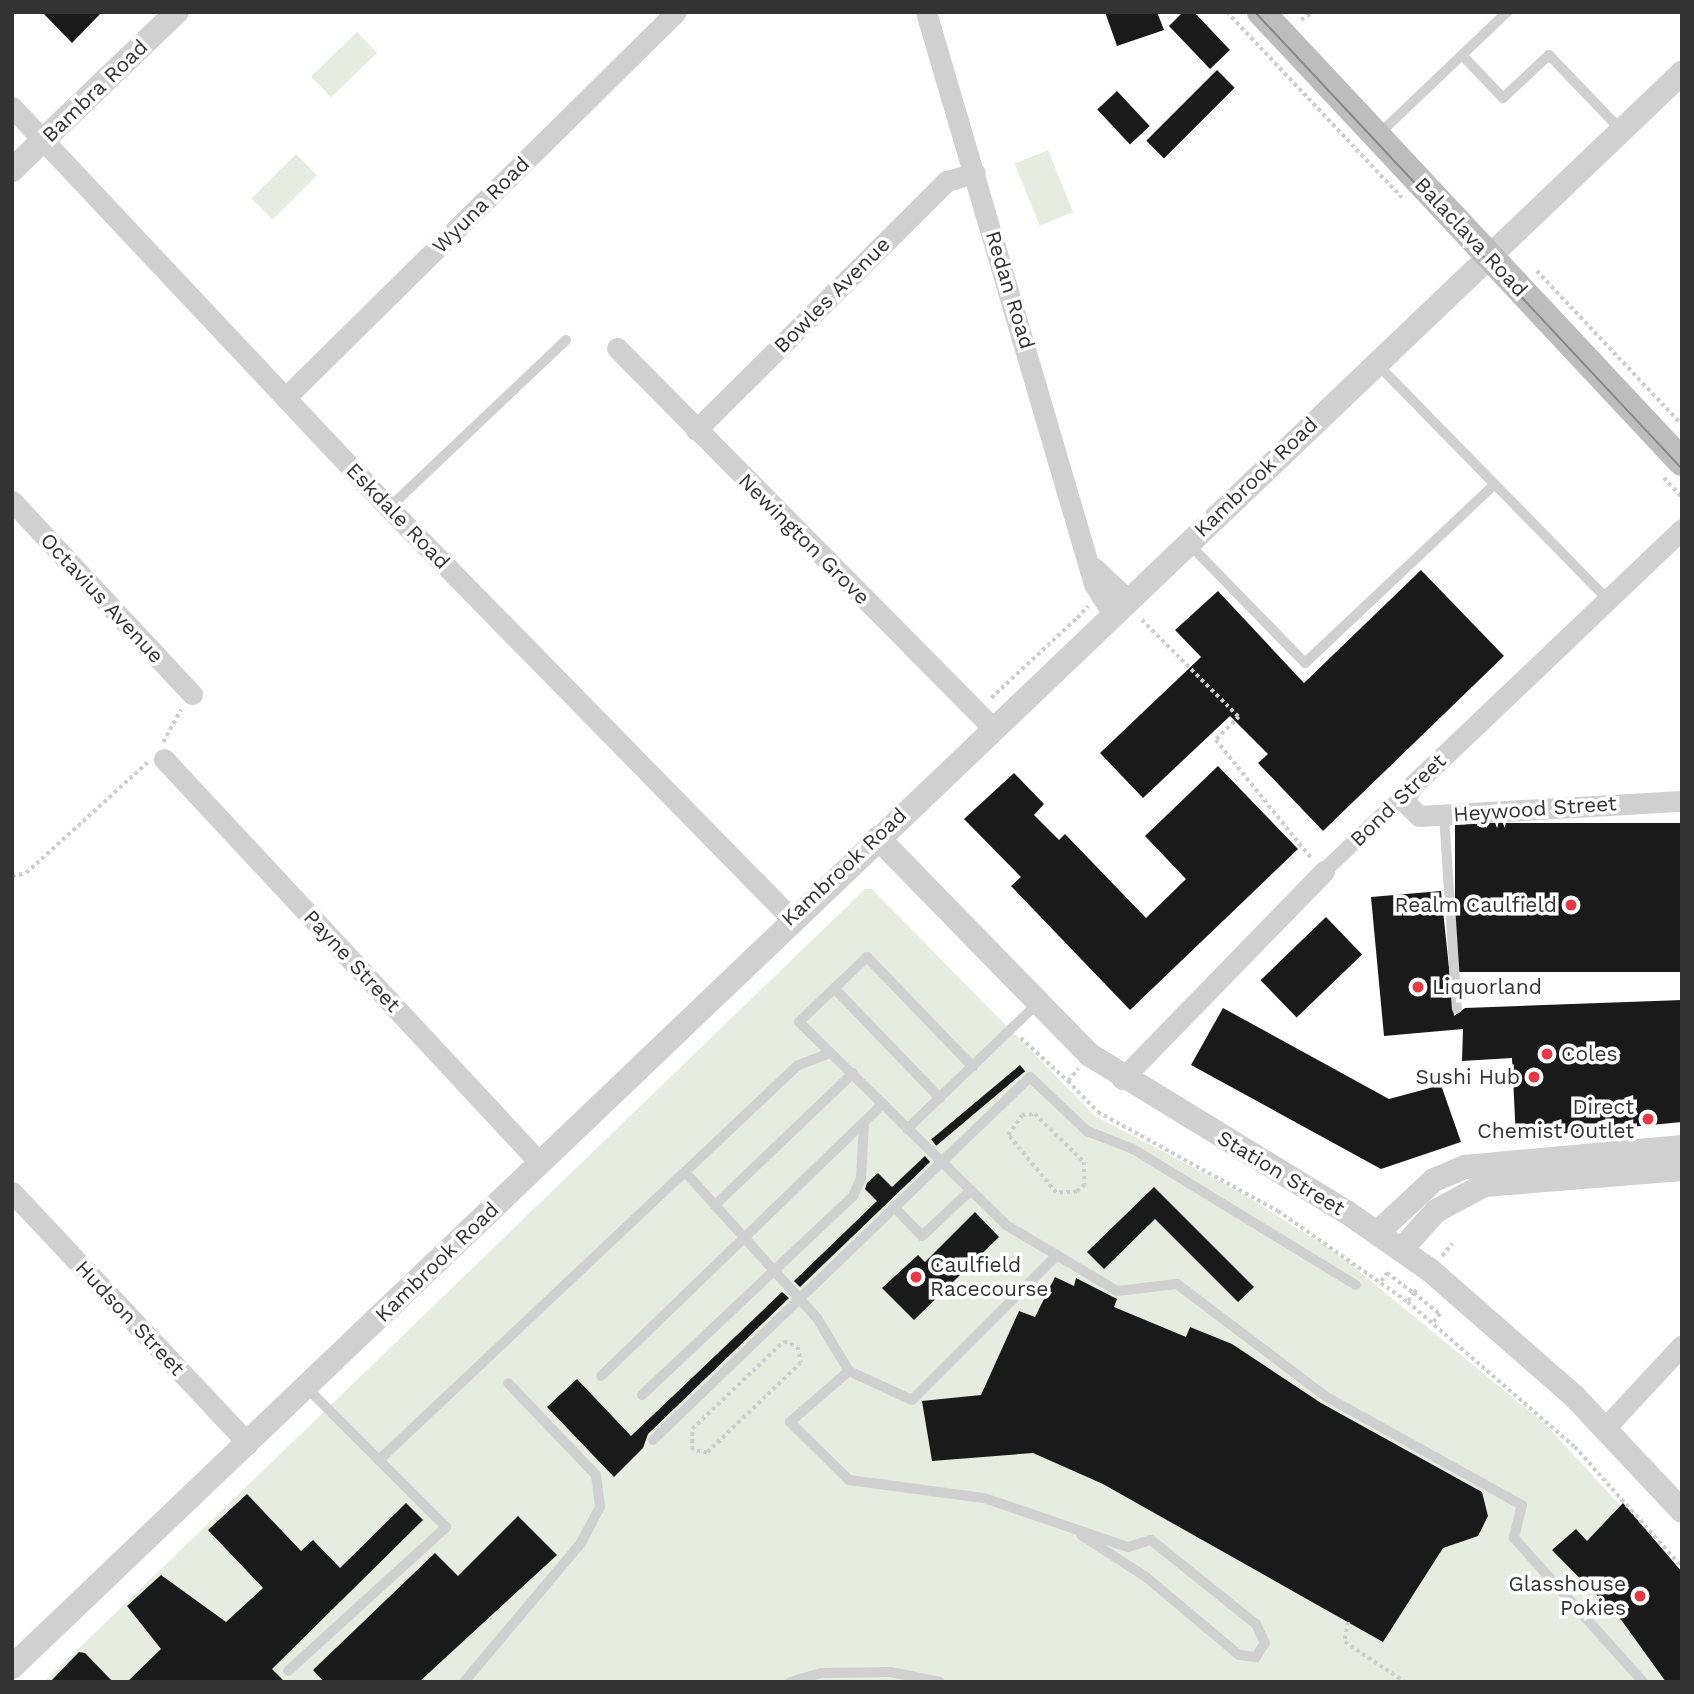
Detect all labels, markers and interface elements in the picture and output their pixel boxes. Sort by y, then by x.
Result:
street label: Bambra Road [37,34,153,148]
street label: Wyuna Road [427,151,535,259]
street label: Balaclava Road [1409,172,1533,302]
street label: Redan Road [980,228,1040,352]
street label: Bowles Avenue [768,231,896,359]
street label: Kambrook Road [1189,412,1323,542]
street label: Eskdale Road [341,458,455,574]
street label: Newington Grove [733,468,875,610]
street label: Octavius Avenue [35,527,169,669]
street label: Bond Street [1345,748,1451,852]
street label: Heywood Street [1452,791,1618,827]
street label: Kambrook Road [776,802,912,932]
place label: Realm Caulfield [1395,892,1557,918]
marker: Realm Caulfield [1563,897,1579,913]
street label: Payne Street [298,905,406,1017]
place label: Liquorland [1432,974,1542,1000]
marker: Liquorland [1410,979,1426,995]
place label: Coles [1561,1041,1618,1067]
marker: Coles [1539,1046,1555,1062]
place label: Sushi Hub [1416,1064,1520,1090]
marker: Sushi Hub [1526,1069,1542,1085]
place label: Direct Chemist Outlet [1477,1094,1634,1144]
marker: Direct Chemist Outlet [1640,1111,1656,1127]
street label: Station Street [1213,1125,1349,1221]
street label: Kambrook Road [370,1197,504,1327]
place label: Caulfield Racecourse [930,1252,1048,1302]
street label: Hudson Street [70,1255,190,1381]
marker: Caulfield Racecourse [908,1269,924,1285]
place label: Glasshouse Pokies [1509,1571,1626,1621]
marker: Glasshouse Pokies [1632,1588,1648,1604]

